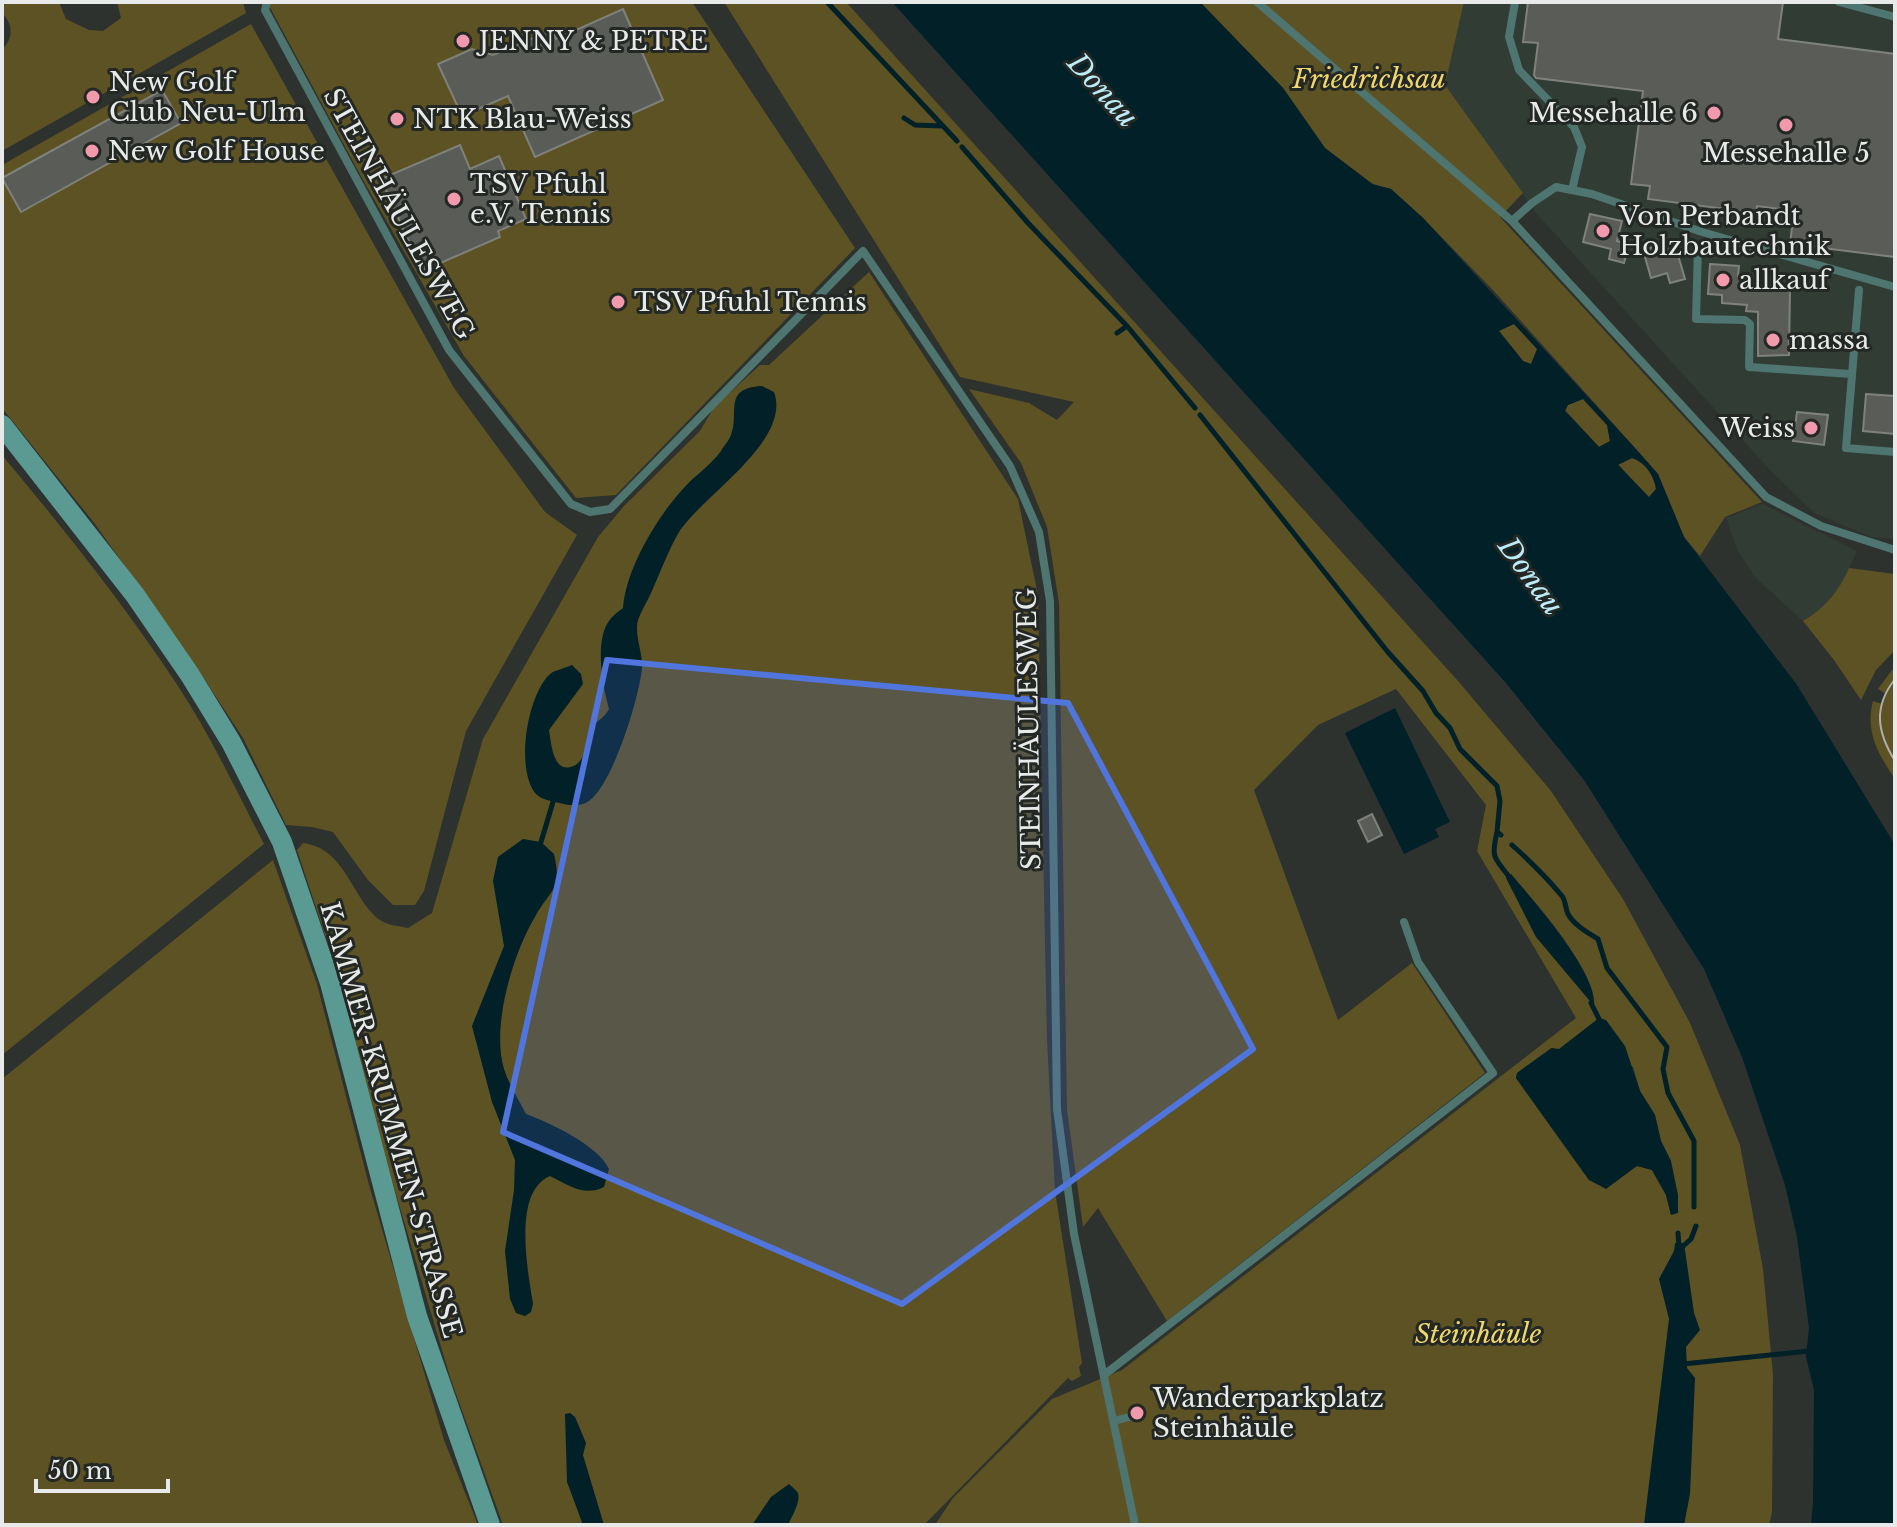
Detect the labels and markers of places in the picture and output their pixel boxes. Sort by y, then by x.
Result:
place label: JENNY & PETRE [476,25,708,57]
marker: JENNY & PETRE [454,32,472,50]
place label: New Golf Club Neu-Ulm [109,66,306,128]
marker: New Golf Club Neu-Ulm [84,88,102,106]
place label: Messehalle 6 [1529,97,1698,129]
place label: NTK Blau-Weiss [413,103,632,135]
marker: Messehalle 6 [1705,104,1723,122]
marker: NTK Blau-Weiss [388,110,406,128]
marker: Messehalle 5 [1777,116,1795,134]
place label: New Golf House [108,135,325,167]
place label: Messehalle 5 [1702,137,1870,169]
marker: New Golf House [83,142,101,160]
place label: TSV Pfuhl e.V. Tennis [470,168,611,230]
marker: TSV Pfuhl e.V. Tennis [445,190,463,208]
place label: Von Perbandt Holzbautechnik [1618,200,1830,262]
marker: Von Perbandt Holzbautechnik [1594,222,1612,240]
place label: allkauf [1739,264,1832,296]
marker: allkauf [1714,271,1732,289]
place label: TSV Pfuhl Tennis [634,286,867,318]
marker: TSV Pfuhl Tennis [609,293,627,311]
place label: massa [1789,324,1870,356]
marker: massa [1764,331,1782,349]
place label: Weiss [1718,412,1795,444]
marker: Weiss [1802,419,1820,437]
place label: Wanderparkplatz Steinhäule [1152,1382,1384,1444]
marker: Wanderparkplatz Steinhäule [1128,1404,1146,1422]

